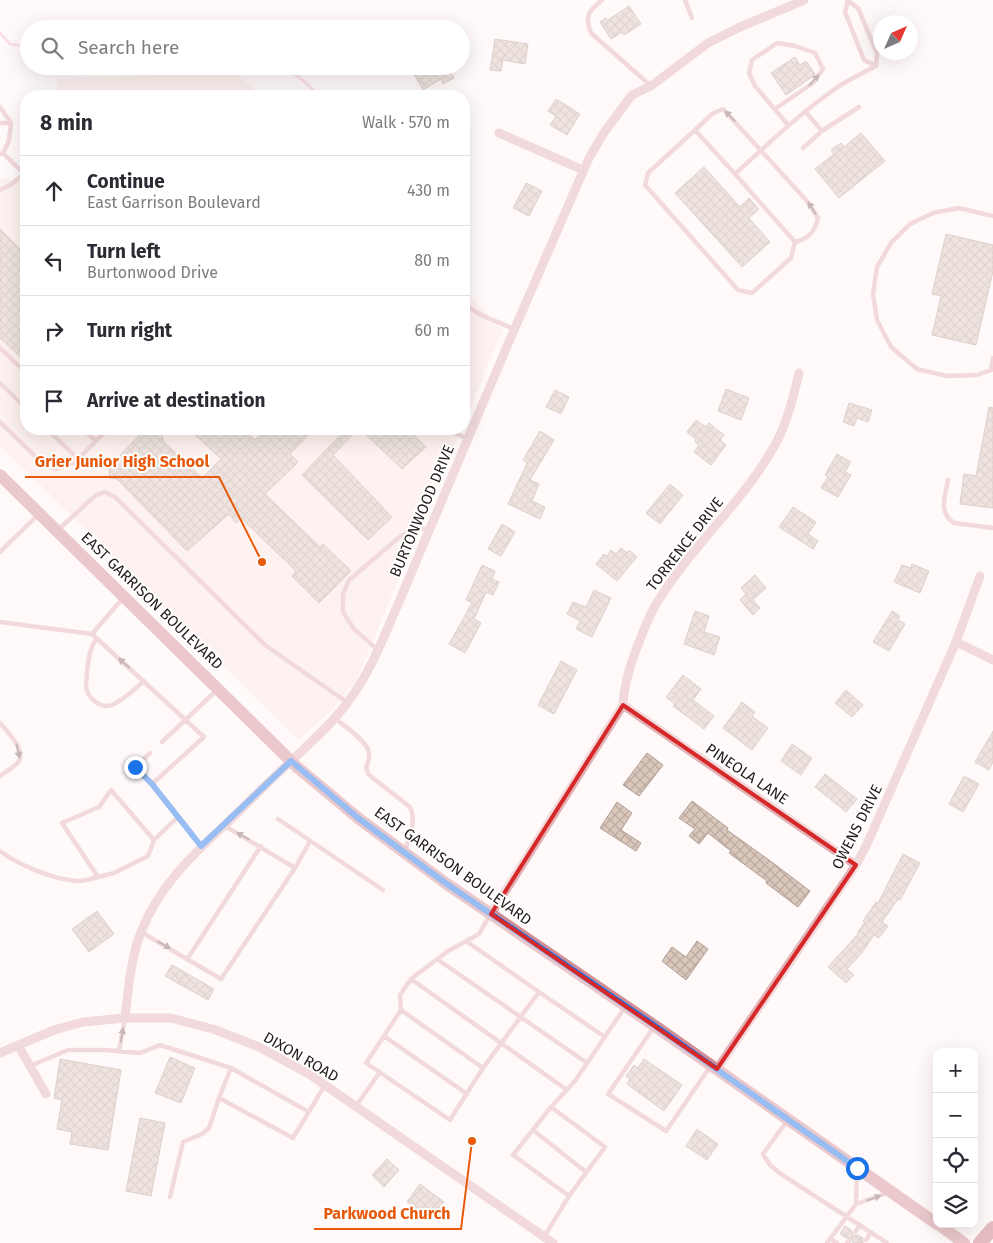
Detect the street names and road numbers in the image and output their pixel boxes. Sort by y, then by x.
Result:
street label: BURTONWOOD DRIVE [386,442,458,580]
street label: TORRENCE DRIVE [643,494,727,594]
street label: EAST GARRISON BOULEVARD [77,529,227,673]
street label: PINEOLA LANE [702,740,792,808]
street label: OWENS DRIVE [828,782,886,872]
street label: EAST GARRISON BOULEVARD [371,803,535,929]
street label: DIXON ROAD [260,1028,342,1086]

